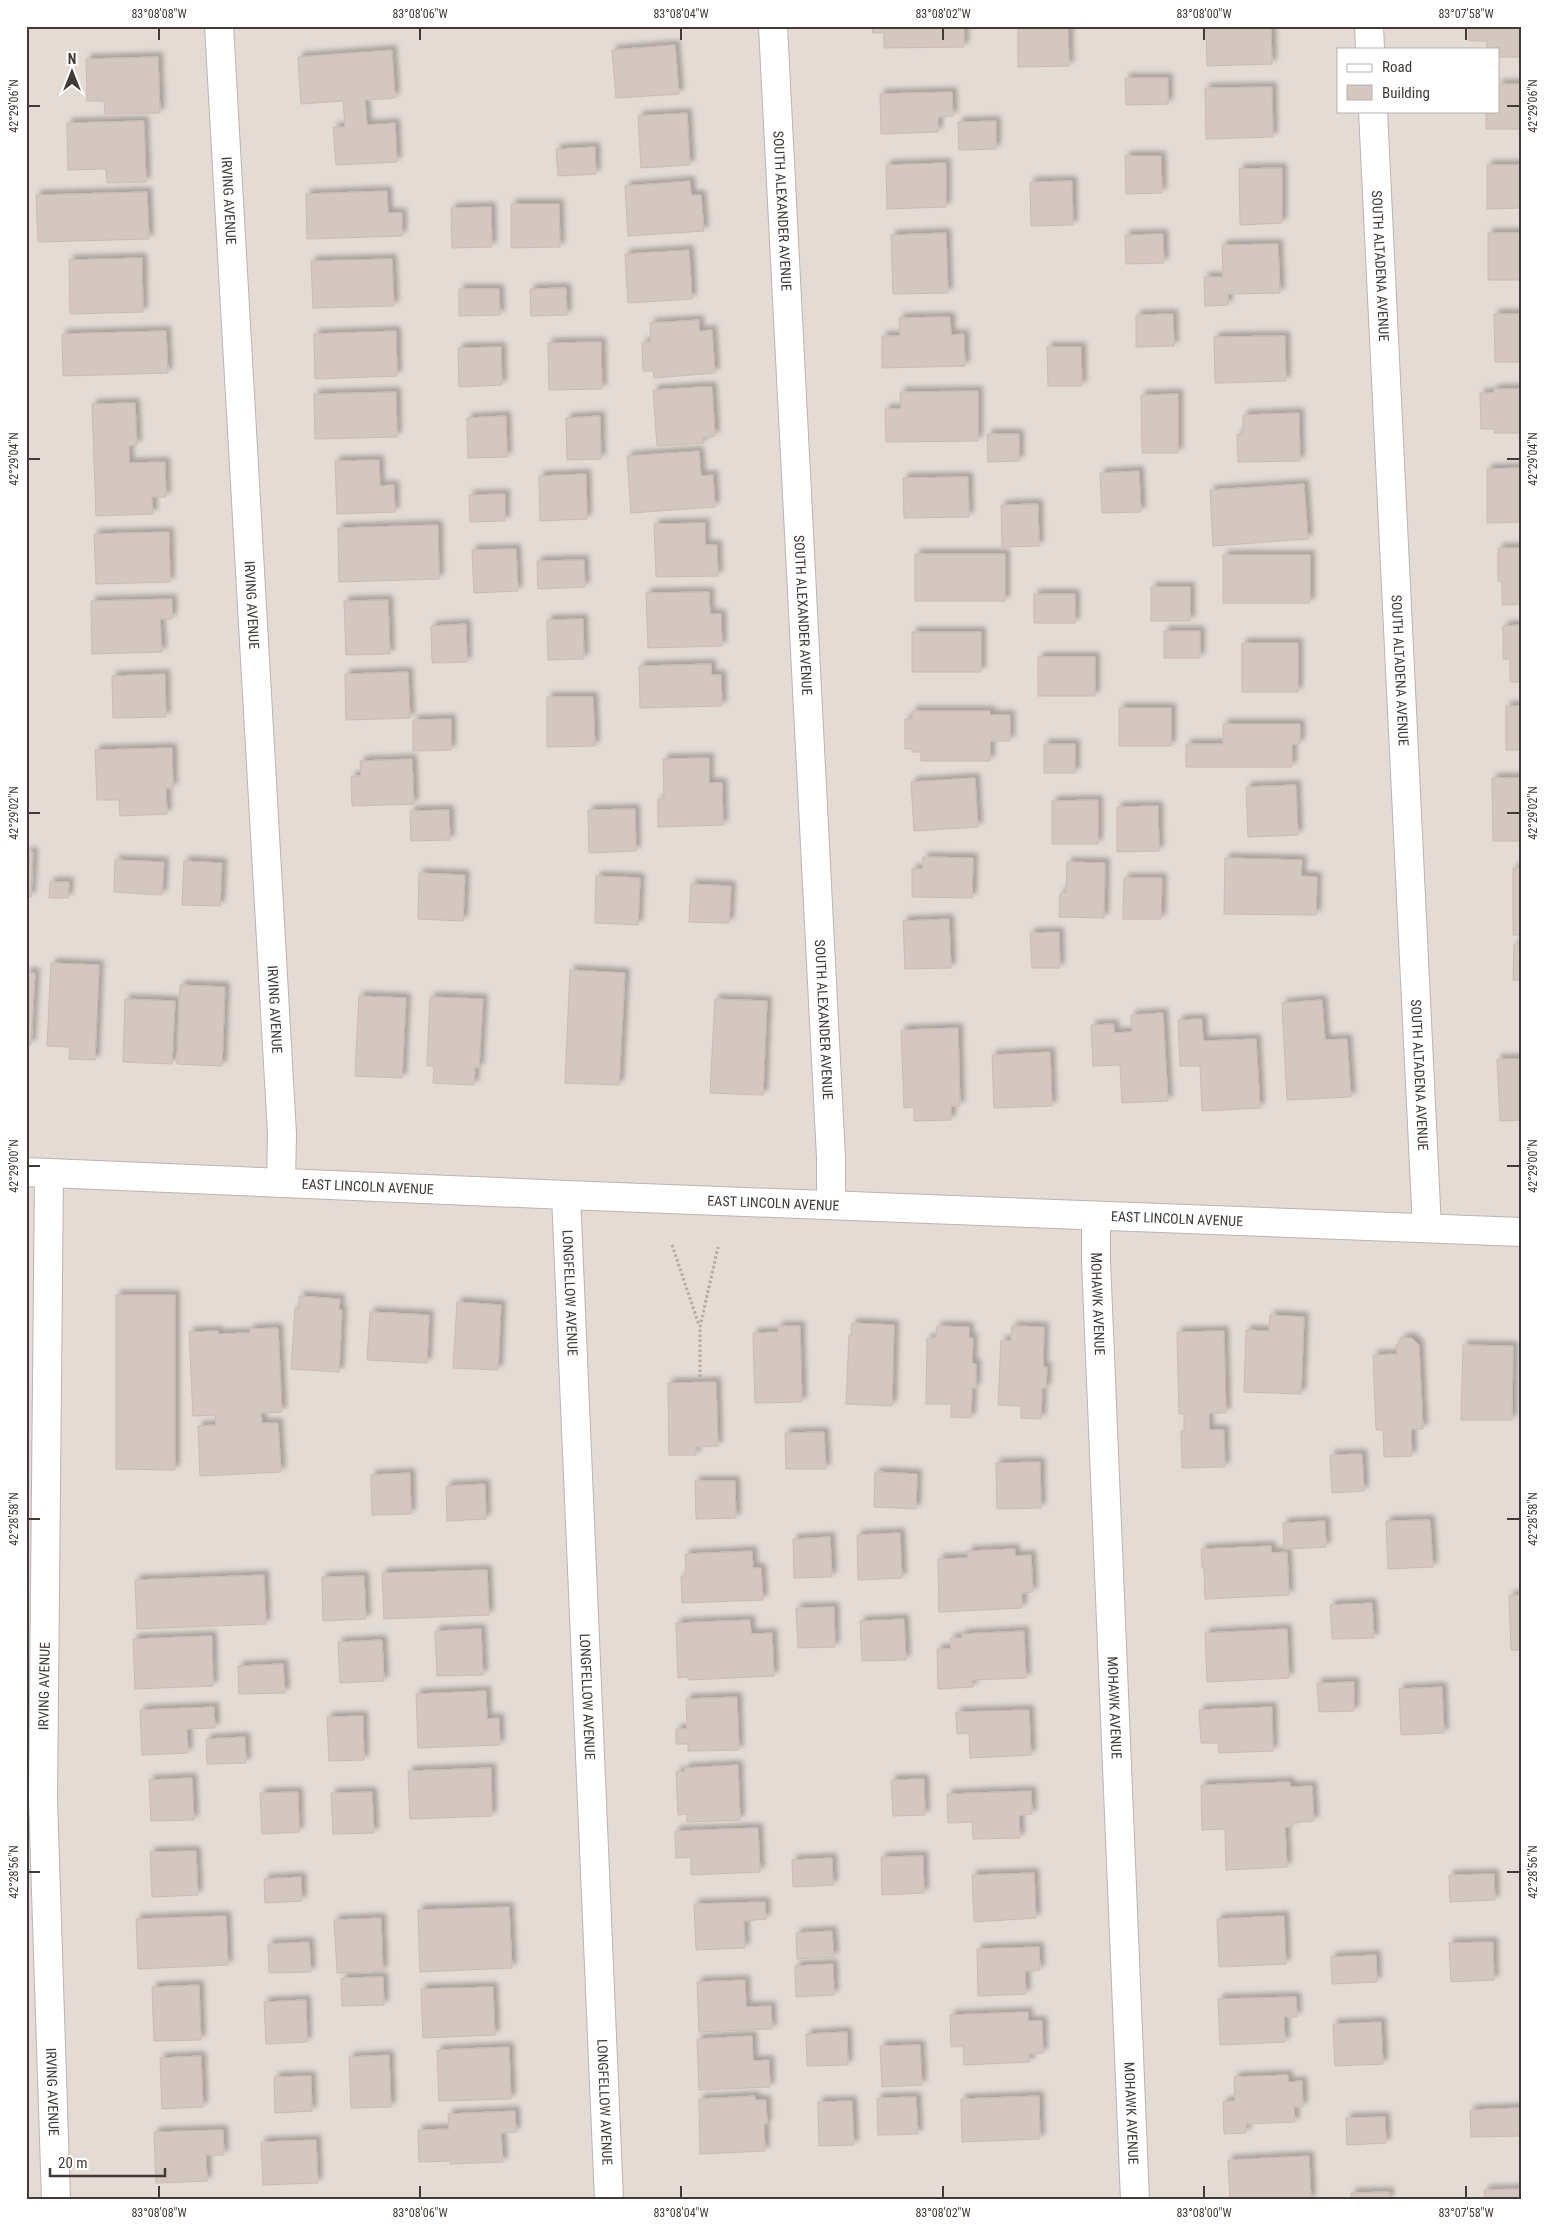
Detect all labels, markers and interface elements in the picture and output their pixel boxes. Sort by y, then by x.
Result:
text: 83°08'08"W [131,7,187,21]
text: 83°08'06"W [392,7,448,21]
text: 83°08'04"W [653,7,709,21]
text: 83°08'02"W [915,7,971,21]
text: 83°08'00"W [1176,7,1232,21]
text: 83°07'58"W [1438,7,1494,21]
north arrow [48,48,98,98]
legend [1337,48,1500,112]
text: N [68,51,76,67]
text: Road [1382,58,1412,76]
text: 42°29'06"N [7,79,21,133]
text: 42°29'06"N [1526,79,1540,133]
text: Building [1382,84,1430,102]
street label: SOUTH ALEXANDER AVENUE [770,130,795,291]
street label: IRVING AVENUE [218,156,239,245]
street label: SOUTH ALTADENA AVENUE [1369,190,1392,342]
text: 42°29'04"N [7,432,21,486]
text: 42°29'04"N [1526,432,1540,486]
street label: SOUTH ALEXANDER AVENUE [791,535,815,696]
street label: IRVING AVENUE [241,561,262,650]
street label: SOUTH ALTADENA AVENUE [1388,594,1412,746]
text: 42°29'02"N [7,786,21,840]
text: 42°29'02"N [1526,786,1540,840]
street label: SOUTH ALEXANDER AVENUE [812,939,836,1100]
street label: IRVING AVENUE [264,965,285,1054]
street label: SOUTH ALTADENA AVENUE [1408,999,1431,1151]
text: 42°29'00"N [7,1139,21,1193]
text: 42°29'00"N [1526,1139,1540,1193]
street label: EAST LINCOLN AVENUE [301,1176,434,1197]
street label: EAST LINCOLN AVENUE [707,1192,840,1214]
street label: EAST LINCOLN AVENUE [1111,1208,1243,1229]
street label: LONGFELLOW AVENUE [559,1229,581,1356]
street label: MOHAWK AVENUE [1088,1253,1108,1356]
text: 42°28'58"N [7,1492,21,1546]
text: 42°28'58"N [1526,1492,1540,1546]
street label: LONGFELLOW AVENUE [577,1633,598,1760]
street label: IRVING AVENUE [35,1642,53,1730]
street label: MOHAWK AVENUE [1104,1656,1125,1759]
text: 42°28'56"N [7,1845,21,1899]
text: 42°28'56"N [1526,1845,1540,1899]
street label: LONGFELLOW AVENUE [594,2039,616,2166]
street label: IRVING AVENUE [43,2047,62,2136]
street label: MOHAWK AVENUE [1121,2062,1142,2165]
scale bar [50,2146,165,2178]
text: 20 m [58,2154,88,2172]
text: 83°08'08"W [131,2206,187,2220]
text: 83°08'06"W [392,2206,448,2220]
text: 83°08'04"W [653,2206,709,2220]
text: 83°08'02"W [915,2206,971,2220]
text: 83°08'00"W [1176,2206,1232,2220]
text: 83°07'58"W [1438,2206,1494,2220]

